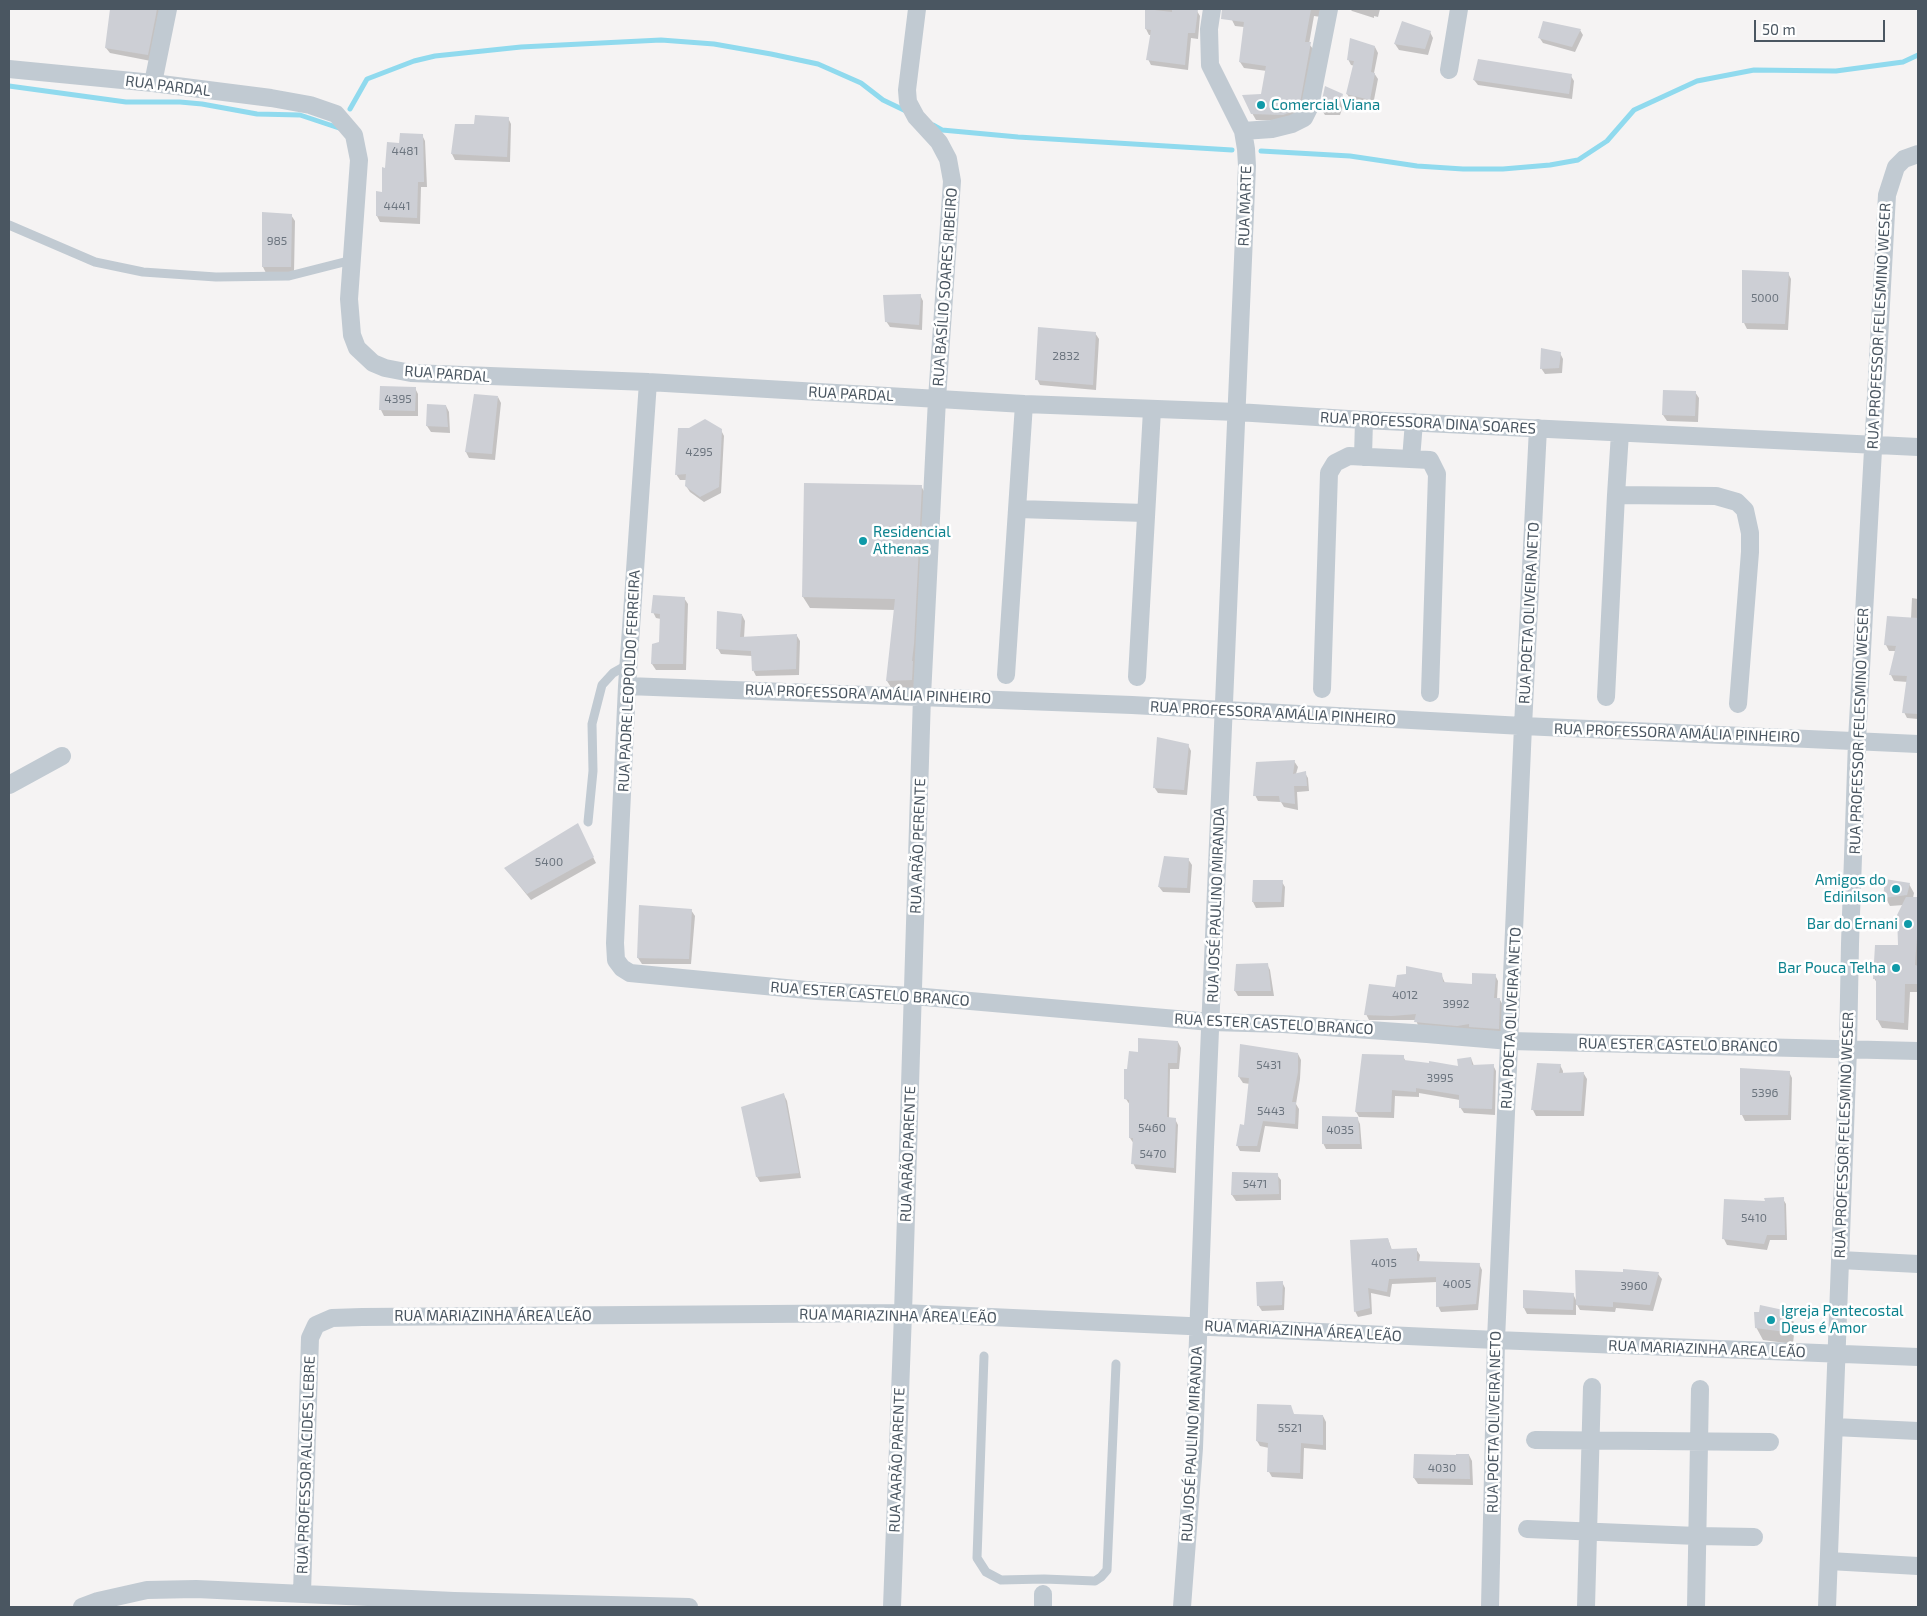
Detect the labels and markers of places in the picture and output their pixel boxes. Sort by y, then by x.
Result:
place label: Comercial Viana [1271,96,1380,114]
marker: Comercial Viana [1255,99,1267,111]
place label: Residencial Athenas [873,523,951,558]
marker: Residencial Athenas [857,535,869,547]
place label: Amigos do Edinilson [1815,871,1886,906]
marker: Amigos do Edinilson [1890,883,1902,895]
place label: Bar do Ernani [1807,915,1898,933]
marker: Bar do Ernani [1902,918,1914,930]
place label: Bar Pouca Telha [1778,959,1886,977]
marker: Bar Pouca Telha [1890,962,1902,974]
place label: Igreja Pentecostal Deus é Amor [1781,1302,1904,1337]
marker: Igreja Pentecostal Deus é Amor [1765,1314,1777,1326]

